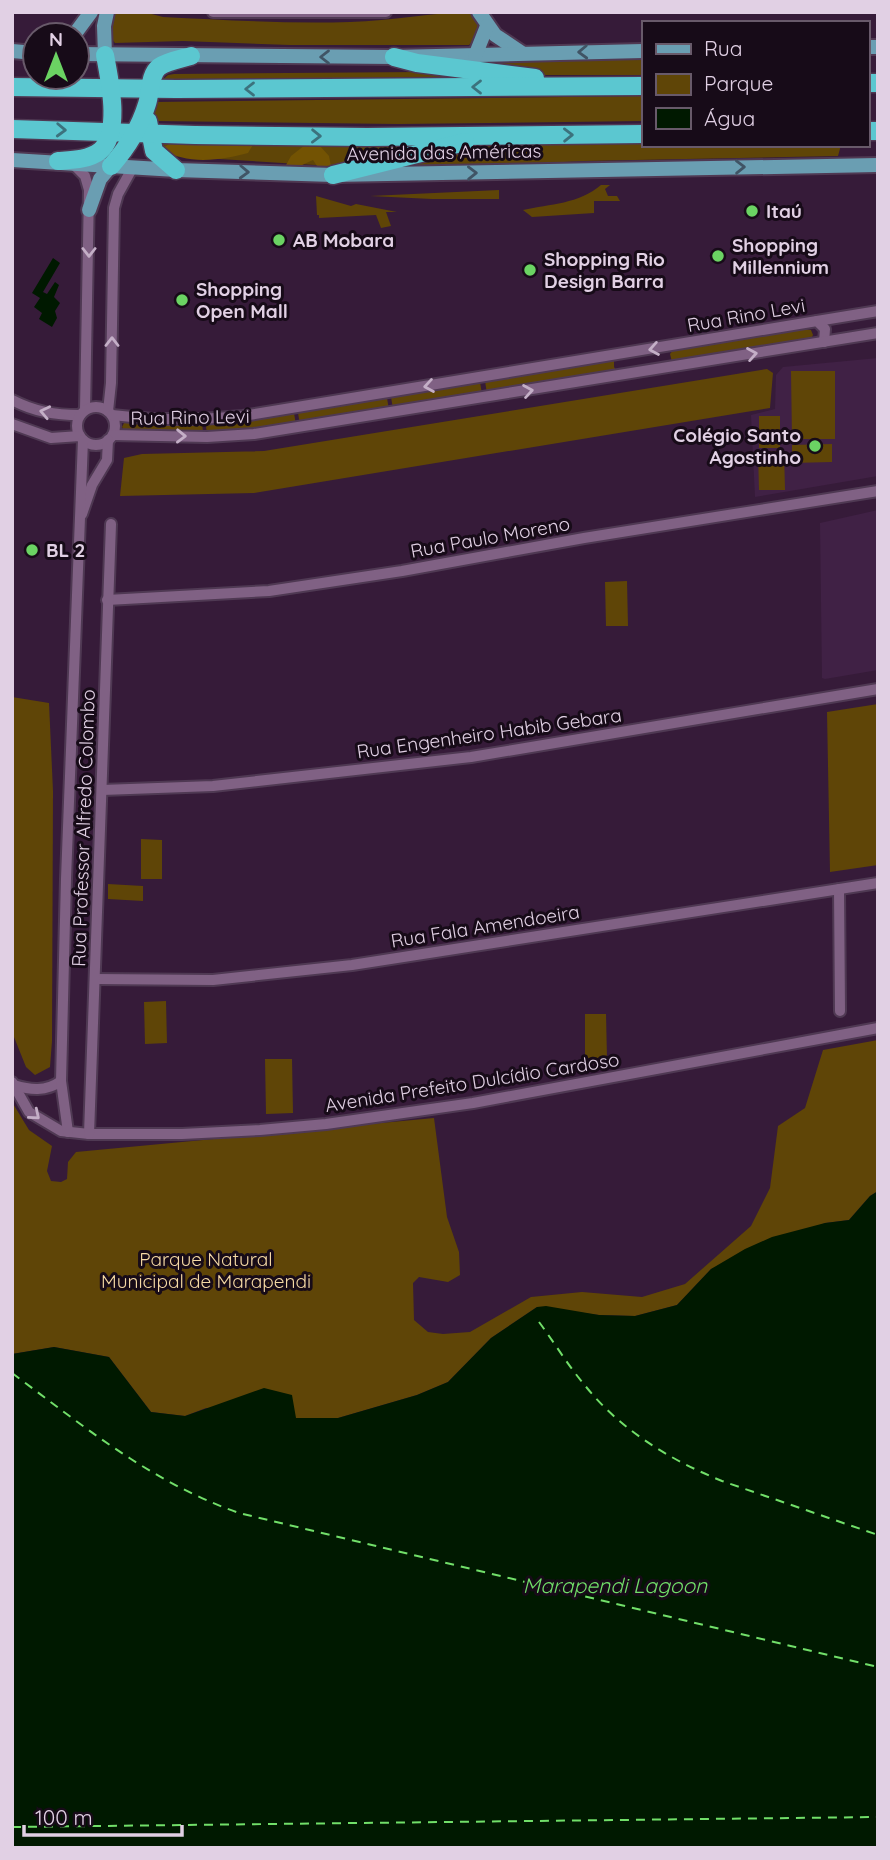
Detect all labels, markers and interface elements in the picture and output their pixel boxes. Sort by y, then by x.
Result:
north arrow [21,21,91,91]
legend [642,21,869,147]
text: N [49,27,63,51]
text: Rua [704,35,743,61]
one-way arrow [577,44,588,60]
one-way arrow [320,49,331,64]
text: Parque [704,70,773,96]
one-way arrow [471,79,482,95]
one-way arrow [244,81,255,96]
text: Água [704,105,755,131]
one-way arrow [56,123,67,138]
one-way arrow [563,127,573,143]
one-way arrow [311,128,321,144]
street label: Avenida das Américas [346,138,542,166]
one-way arrow [735,159,746,175]
one-way arrow [239,165,250,180]
one-way arrow [467,165,478,180]
place label: Itaú [766,199,802,223]
marker: Itaú [744,203,760,219]
place label: AB Mobara [293,228,394,252]
marker: AB Mobara [271,232,287,248]
place label: Shopping Millennium [732,233,829,279]
one-way arrow [81,247,97,258]
place label: Shopping Rio Design Barra [544,247,665,293]
marker: Shopping Millennium [710,248,726,264]
marker: Shopping Rio Design Barra [522,262,538,278]
place label: Shopping Open Mall [196,277,288,323]
marker: Shopping Open Mall [174,292,190,308]
street label: Rua Rino Levi [685,293,807,337]
one-way arrow [104,337,120,347]
one-way arrow [648,341,660,356]
one-way arrow [746,347,758,362]
one-way arrow [423,378,435,393]
one-way arrow [522,384,534,399]
street label: Rua Rino Levi [130,404,250,430]
one-way arrow [39,406,51,421]
place label: Colégio Santo Agostinho [673,423,801,469]
one-way arrow [176,429,187,444]
marker: Colégio Santo Agostinho [807,438,823,454]
street label: Rua Paulo Moreno [408,511,572,563]
place label: BL 2 [46,538,85,562]
marker: BL 2 [24,542,40,558]
street label: Rua Professor Alfredo Colombo [66,689,100,967]
street label: Rua Engenheiro Habib Gebara [355,703,623,763]
street label: Rua Fala Amendoeira [389,899,581,953]
street label: Avenida Prefeito Dulcídio Cardoso [323,1047,621,1117]
one-way arrow [27,1107,40,1119]
park label: Parque Natural Municipal de Marapendi [101,1247,311,1293]
water label: Marapendi Lagoon [523,1572,708,1598]
scale bar [24,1794,182,1838]
text: 100 m [35,1804,93,1830]

